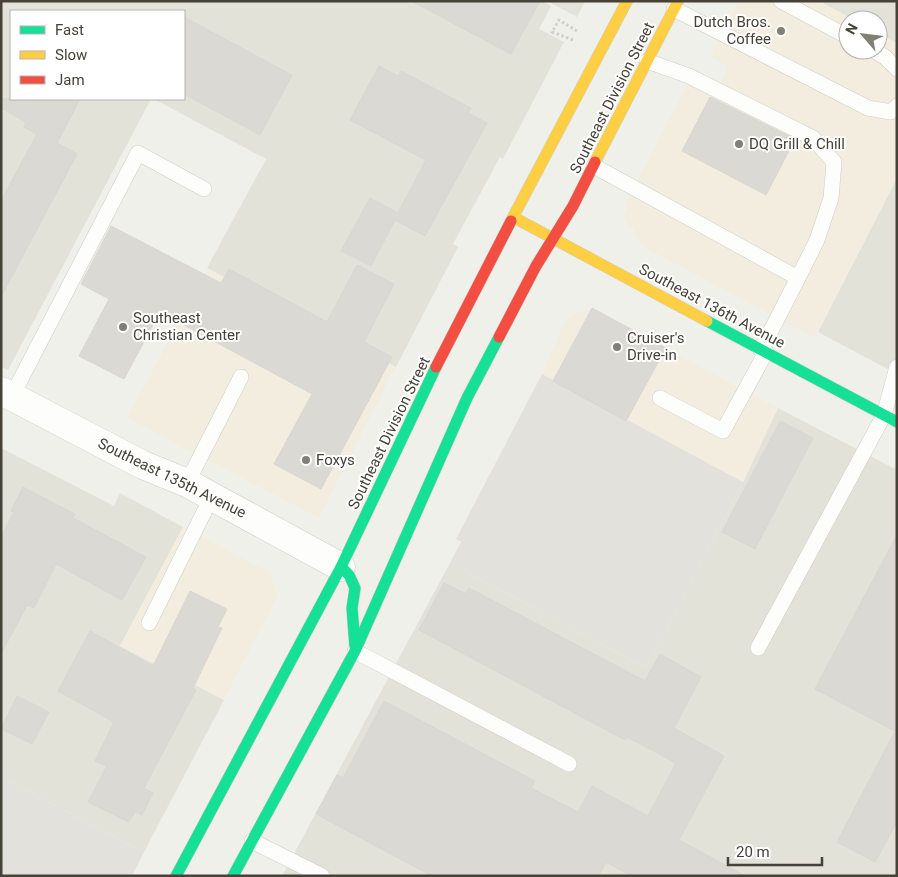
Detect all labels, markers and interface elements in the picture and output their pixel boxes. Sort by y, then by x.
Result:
legend [10,10,185,100]
north arrow [838,10,888,60]
place label: Dutch Bros. Coffee [694,13,771,48]
street label: Southeast Division Street [566,19,658,177]
text: Fast [55,21,84,39]
text: N [842,21,861,37]
marker: Dutch Bros. Coffee [775,25,787,37]
text: Slow [55,46,87,64]
text: Jam [55,71,85,89]
place label: DQ Grill & Chill [749,135,845,153]
marker: DQ Grill & Chill [733,138,745,150]
street label: Southeast 136th Avenue [636,260,788,352]
place label: Southeast Christian Center [133,309,240,344]
marker: Southeast Christian Center [117,321,129,333]
place label: Cruiser's Drive-in [627,329,684,364]
marker: Cruiser's Drive-in [611,341,623,353]
street label: Southeast Division Street [344,354,434,512]
street label: Southeast 135th Avenue [95,434,249,522]
place label: Foxys [316,451,355,469]
marker: Foxys [300,454,312,466]
scale bar [728,834,822,866]
text: 20 m [736,843,770,861]

